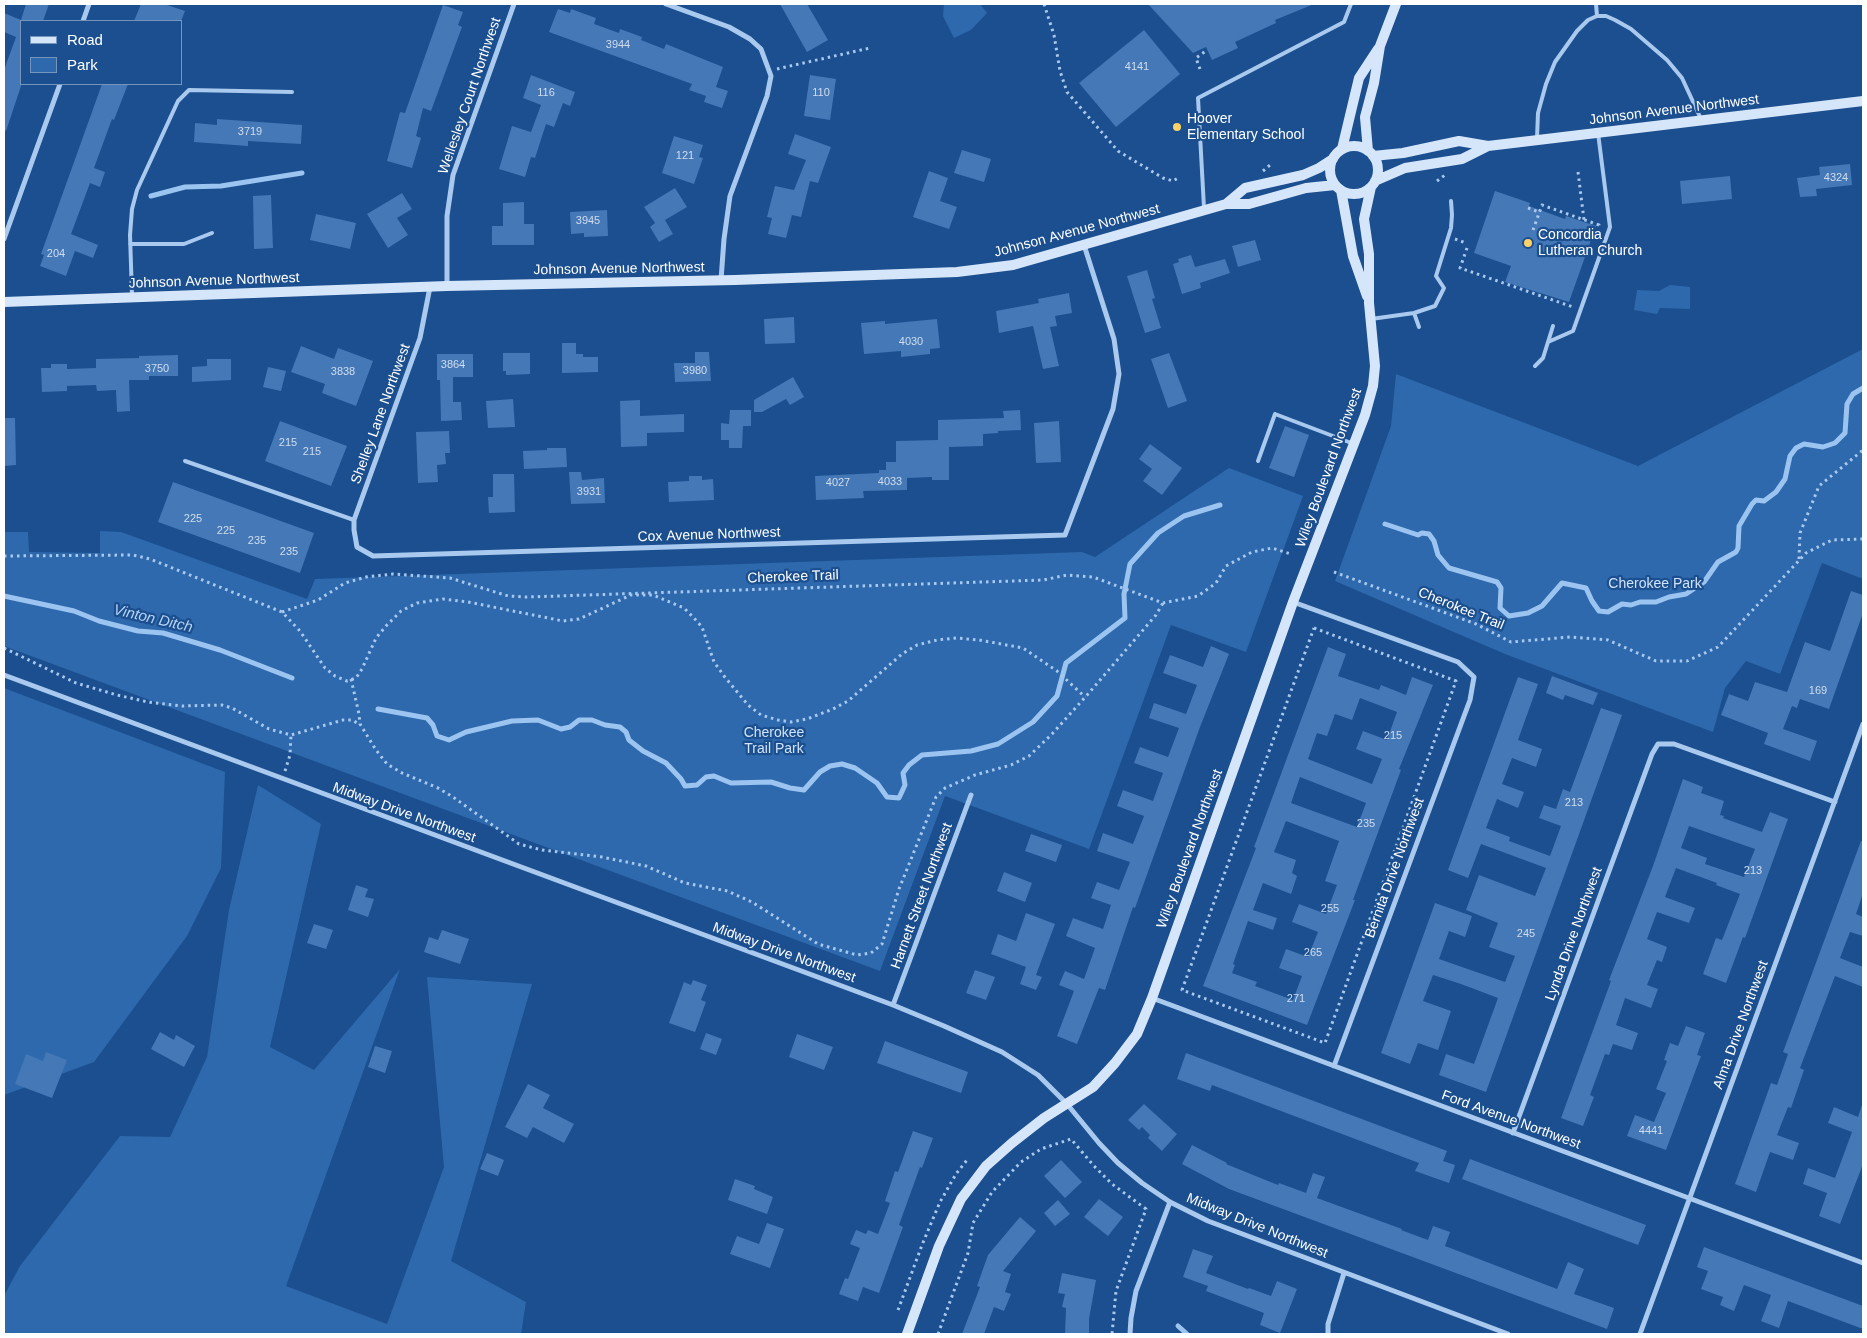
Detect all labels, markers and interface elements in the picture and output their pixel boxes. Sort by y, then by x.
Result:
street label: Wellesley Court Northwest [435,15,505,177]
legend [20,20,182,85]
text: Road [67,31,103,48]
house number: 3944 [606,38,630,52]
text: Park [67,56,98,73]
house number: 4141 [1125,60,1149,74]
house number: 116 [537,86,555,100]
house number: 110 [812,86,830,100]
street label: Johnson Avenue Northwest [1588,91,1760,129]
place label: Hoover Elementary School [1187,111,1305,144]
marker: Hoover Elementary School [1171,121,1183,133]
house number: 3719 [238,125,262,139]
house number: 121 [676,149,694,163]
house number: 4324 [1824,171,1848,185]
street label: Johnson Avenue Northwest [992,201,1162,261]
house number: 3945 [576,214,600,228]
place label: Concordia Lutheran Church [1538,227,1642,260]
marker: Concordia Lutheran Church [1522,237,1534,249]
house number: 204 [47,247,65,261]
street label: Johnson Avenue Northwest [533,259,705,279]
street label: Johnson Avenue Northwest [128,270,300,292]
house number: 4030 [899,335,923,349]
street label: Shelley Lane Northwest [348,342,414,486]
house number: 3864 [441,358,465,372]
house number: 3750 [145,362,169,376]
house number: 3980 [683,364,707,378]
house number: 3838 [331,365,355,379]
street label: Wiley Boulevard Northwest [1292,386,1366,550]
house number: 215 [279,436,297,450]
house number: 215 [303,445,321,459]
house number: 4033 [878,475,902,489]
house number: 4027 [826,476,850,490]
house number: 3931 [577,485,601,499]
house number: 225 [184,512,202,526]
house number: 225 [217,524,235,538]
street label: Cox Avenue Northwest [637,524,781,546]
house number: 235 [248,534,266,548]
house number: 235 [280,545,298,559]
street label: Cherokee Trail [747,567,839,587]
park label: Cherokee Park [1608,576,1702,592]
street label: Cherokee Trail [1416,584,1506,634]
water label: Vinton Ditch [112,601,194,637]
house number: 169 [1809,684,1827,698]
park label: Cherokee Trail Park [744,725,804,758]
house number: 215 [1384,729,1402,743]
street label: Wiley Boulevard Northwest [1153,767,1227,931]
street label: Midway Drive Northwest [330,779,478,847]
street label: Bernita Drive Northwest [1362,796,1428,940]
house number: 213 [1565,796,1583,810]
house number: 235 [1357,817,1375,831]
street label: Harnett Street Northwest [888,821,956,971]
house number: 213 [1744,864,1762,878]
street label: Lynda Drive Northwest [1542,865,1606,1003]
house number: 255 [1321,902,1339,916]
street label: Midway Drive Northwest [710,919,858,987]
house number: 245 [1517,927,1535,941]
house number: 265 [1304,946,1322,960]
street label: Alma Drive Northwest [1710,959,1772,1091]
house number: 271 [1287,992,1305,1006]
street label: Ford Avenue Northwest [1439,1087,1583,1153]
house number: 4441 [1639,1124,1663,1138]
street label: Midway Drive Northwest [1184,1190,1330,1262]

